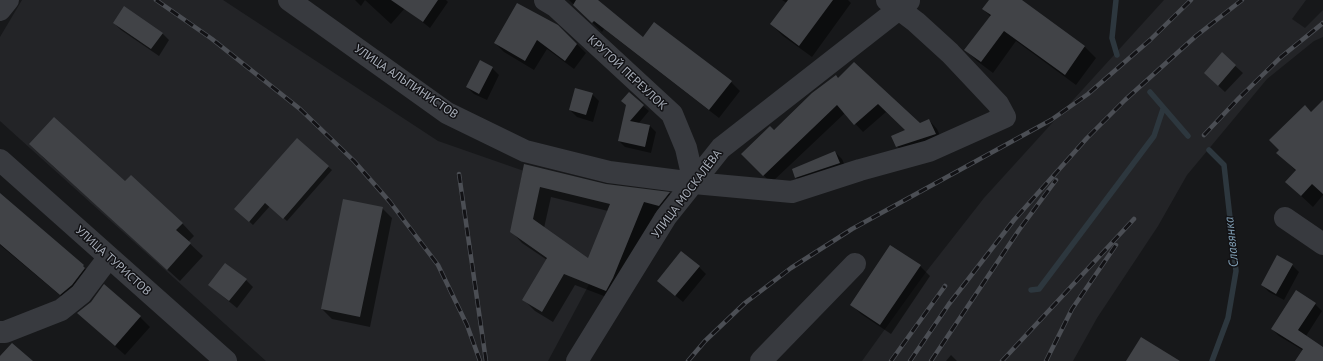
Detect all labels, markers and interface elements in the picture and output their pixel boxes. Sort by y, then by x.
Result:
street label: КРУТОЙ ПЕРЕУЛОК [584,33,670,113]
street label: УЛИЦА АЛЬПИНИСТОВ [351,42,461,122]
street label: УЛИЦА МОСКАЛЁВА [649,147,725,241]
water label: Славянка [1222,216,1242,268]
street label: УЛИЦА ТУРИСТОВ [72,223,154,299]

